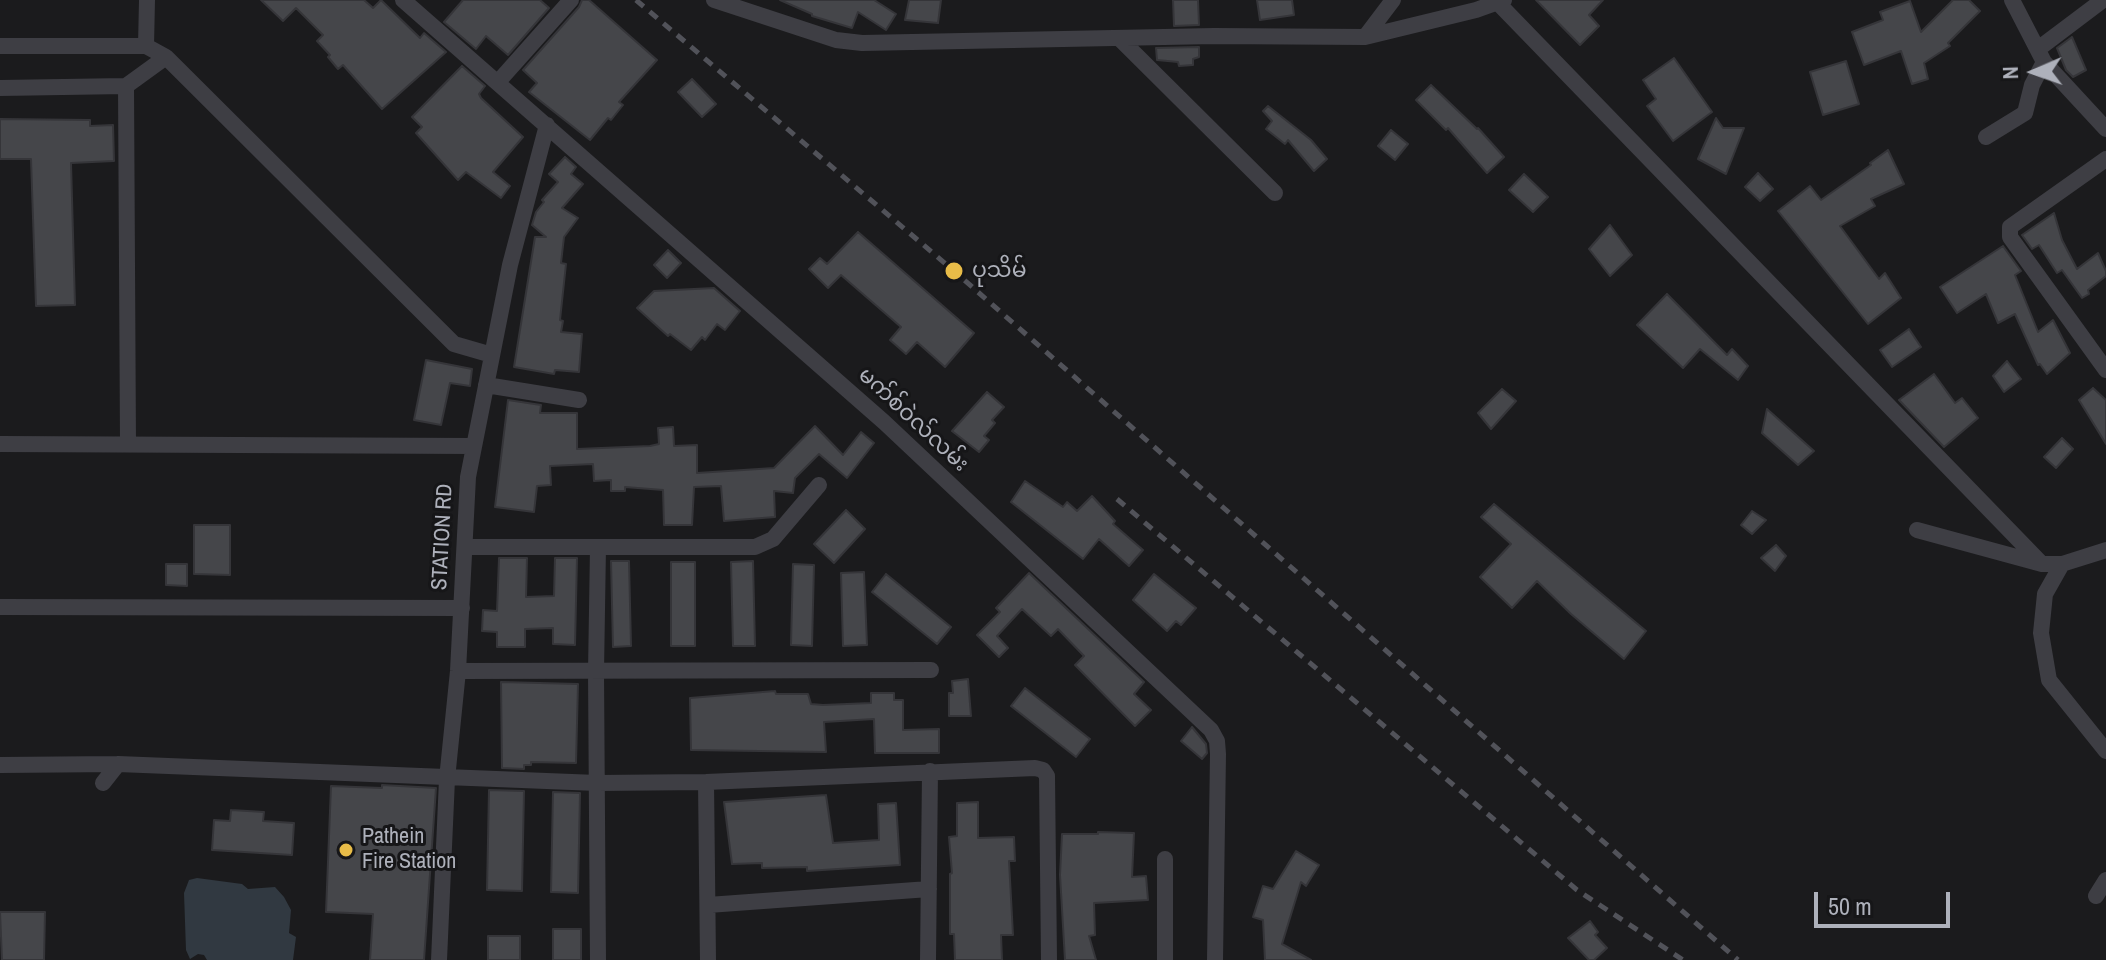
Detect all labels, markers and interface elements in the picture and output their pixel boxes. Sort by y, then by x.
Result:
north arrow [1994,32,2074,112]
text: N [1995,66,2025,80]
place label: ပုသိမ် [972,258,1027,284]
marker: ပုသိမ် [943,260,965,282]
street label: မက်စ်ဝဲလ်လမ်း [852,362,974,478]
street label: STATION RD [427,483,459,591]
place label: Pathein Fire Station [362,824,456,876]
marker: Pathein Fire Station [337,841,355,859]
scale bar [1818,876,1954,926]
text: 50 m [1828,890,1872,922]

